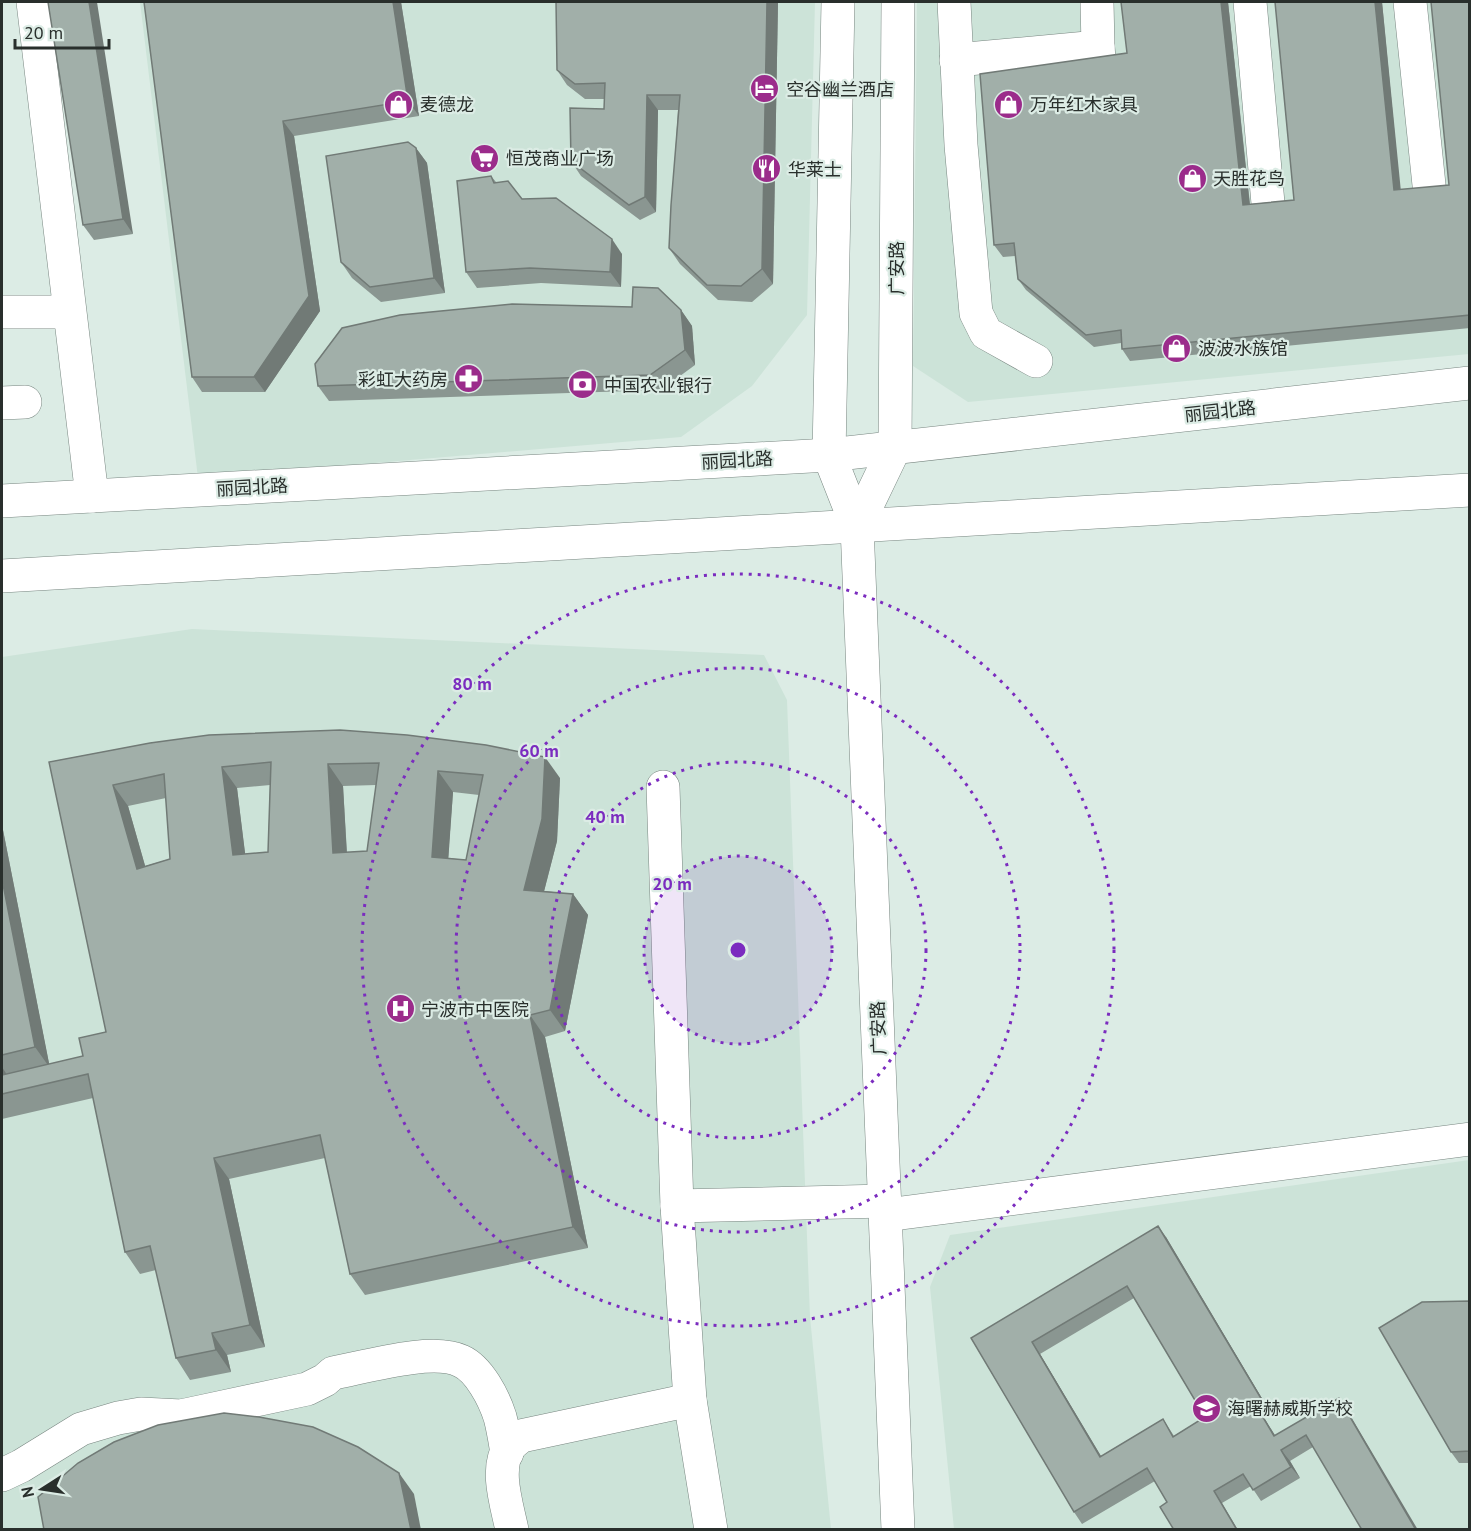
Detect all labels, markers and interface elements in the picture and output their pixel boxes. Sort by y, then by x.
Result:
scale bar [15,12,110,50]
text: 20 m [24,21,63,44]
hotel icon: 空谷幽兰酒店 [749,73,781,105]
place label: 空谷幽兰酒店 [786,78,894,101]
shop icon: 麦德龙 [383,88,415,120]
shop icon: 万年红木家具 [993,88,1025,120]
place label: 麦德龙 [420,93,474,116]
place label: 万年红木家具 [1030,93,1138,116]
supermarket icon: 恒茂商业广场 [469,142,501,174]
place label: 恒茂商业广场 [506,147,614,170]
restaurant icon: 华莱士 [751,153,783,185]
place label: 华莱士 [788,158,842,181]
shop icon: 天胜花鸟 [1176,162,1208,194]
place label: 天胜花鸟 [1213,167,1285,190]
street label: 广安路 [885,241,908,295]
shop icon: 波波水族馆 [1161,332,1193,364]
place label: 波波水族馆 [1198,337,1288,360]
pharmacy icon: 彩虹大药房 [453,363,485,395]
place label: 彩虹大药房 [358,368,448,391]
bank icon: 中国农业银行 [567,369,599,401]
place label: 中国农业银行 [604,374,712,397]
street label: 丽园北路 [1183,396,1257,426]
street label: 丽园北路 [700,447,774,473]
street label: 丽园北路 [215,474,289,500]
text: 80 m [452,672,492,695]
text: 60 m [519,739,559,762]
text: 40 m [585,805,625,828]
text: 20 m [652,872,692,895]
centre of rings [728,940,748,960]
hospital icon: 宁波市中医院 [384,993,416,1025]
place label: 宁波市中医院 [421,998,529,1021]
street label: 广安路 [866,1001,890,1055]
school or university icon: 海曙赫威斯学校 [1190,1392,1222,1424]
place label: 海曙赫威斯学校 [1227,1397,1353,1420]
north arrow [12,1459,72,1519]
text: N [16,1485,38,1499]

